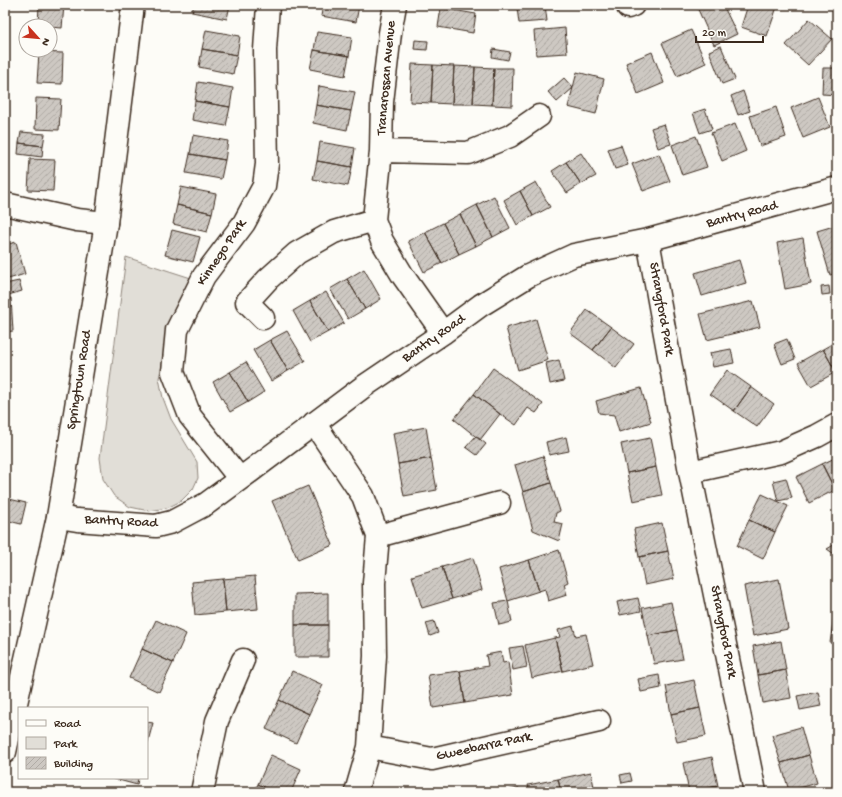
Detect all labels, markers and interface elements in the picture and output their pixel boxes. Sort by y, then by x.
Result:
north arrow [18,18,58,58]
scale bar [696,18,763,44]
street label: Tranarossan Avenue [373,19,401,137]
text: 20 m [702,27,727,41]
text: N [38,36,52,48]
street label: Bantry Road [704,197,781,233]
street label: Kinnego Park [194,215,251,289]
street label: Strangford Park [644,261,678,359]
street label: Bantry Road [398,310,470,367]
street label: Springtown Road [64,327,97,431]
street label: Bantry Road [83,512,160,532]
street label: Strangford Park [706,584,741,682]
legend [18,707,148,779]
text: Road [54,718,81,732]
street label: Gweebarra Park [435,728,535,765]
text: Park [53,738,79,752]
text: Building [53,758,93,772]

